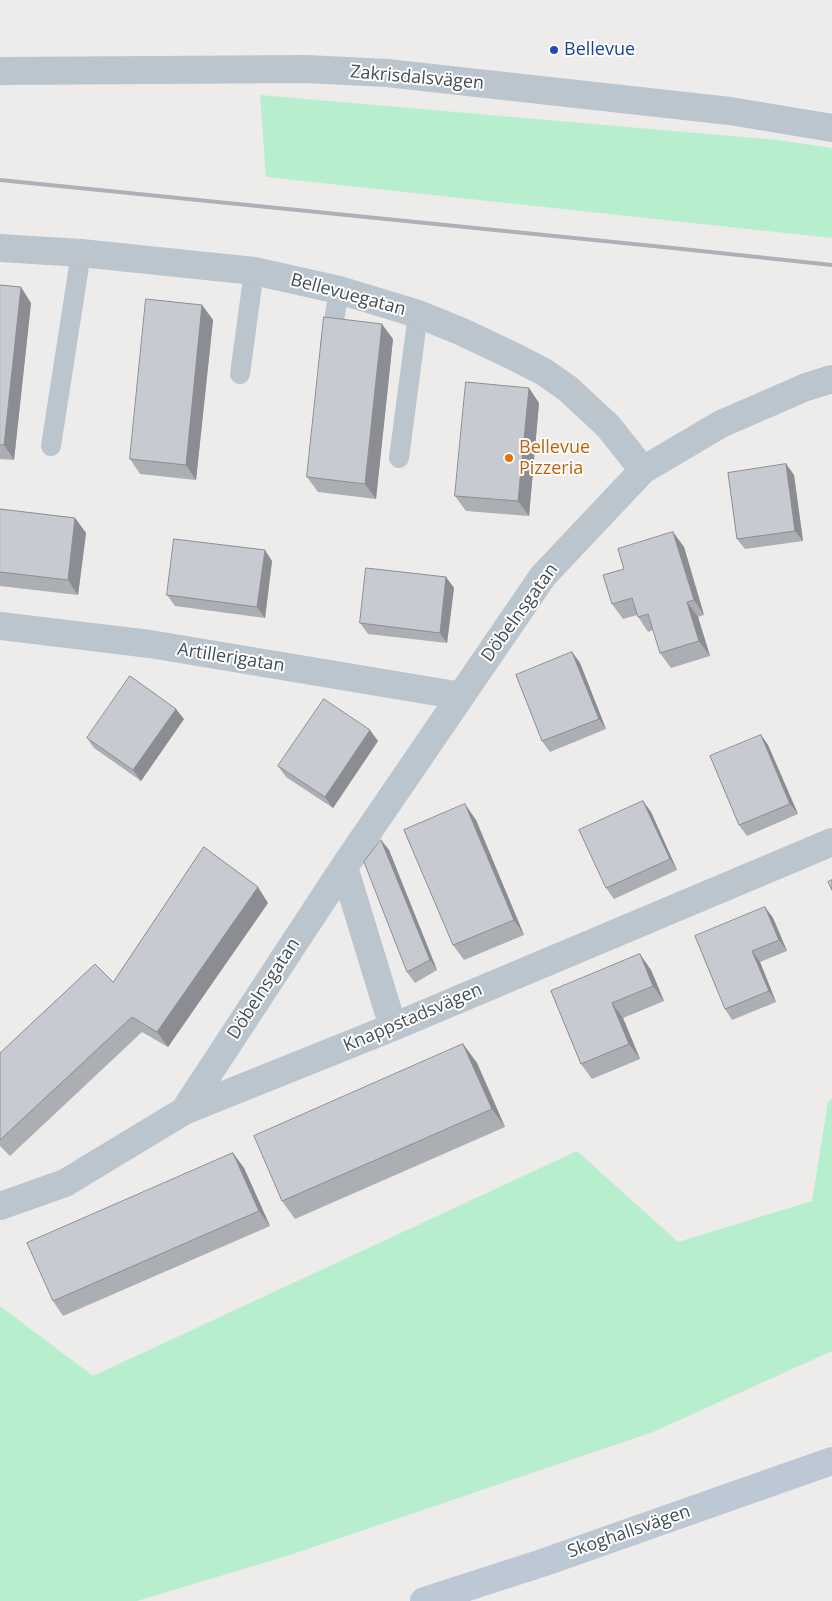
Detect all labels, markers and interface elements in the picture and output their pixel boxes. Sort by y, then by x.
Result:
place label: Bellevue [564,39,635,61]
marker: Bellevue [548,44,560,56]
street label: Zakrisdalsvägen [349,61,485,95]
street label: Bellevuegatan [288,269,408,321]
place label: Bellevue Pizzeria [519,437,590,479]
marker: Bellevue Pizzeria [503,452,515,464]
street label: Döbelnsgatan [477,560,563,666]
street label: Artillerigatan [176,639,286,677]
street label: Döbelnsgatan [223,934,305,1044]
street label: Knappstadsvägen [340,979,486,1057]
street label: Skoghallsvägen [565,1501,693,1563]

